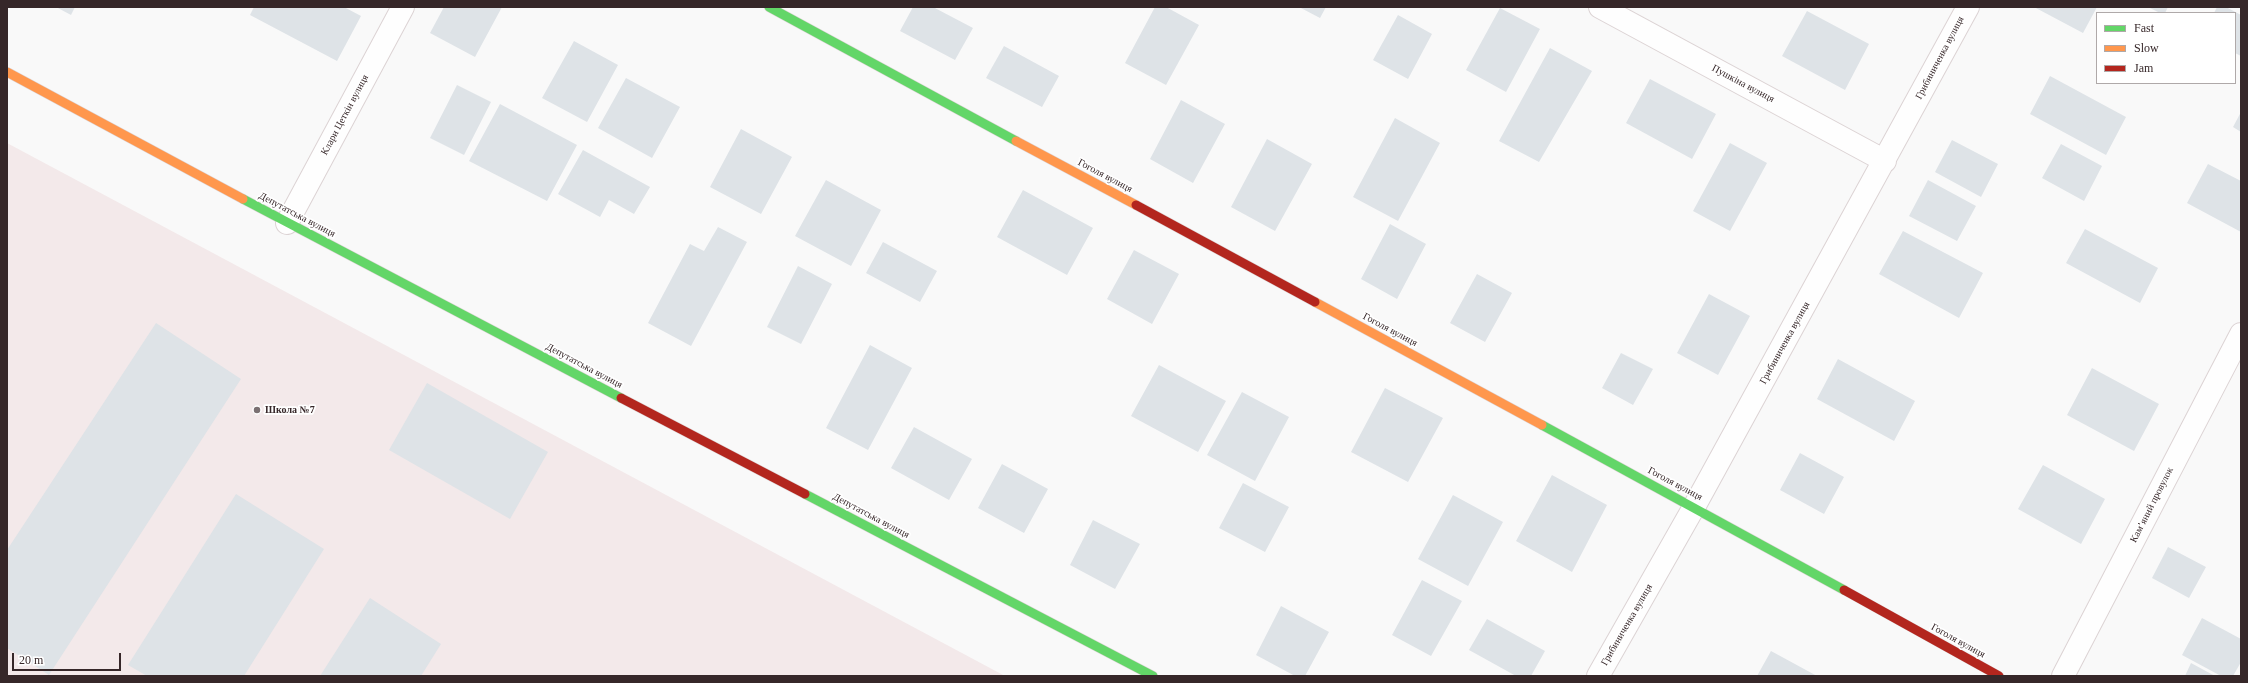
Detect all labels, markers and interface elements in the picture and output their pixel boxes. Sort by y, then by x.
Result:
legend [2096,12,2236,84]
street label: Грибиниченка вулиця [1913,14,1967,102]
text: Fast [2134,21,2154,35]
text: Slow [2134,41,2159,55]
text: Jam [2134,61,2153,75]
street label: Пушкіна вулиця [1710,62,1776,106]
street label: Клари Цеткін вулиця [319,73,371,157]
street label: Гоголя вулиця [1076,157,1134,195]
street label: Депутатська вулиця [257,190,337,240]
street label: Грибиниченка вулиця [1757,300,1813,386]
street label: Гоголя вулиця [1361,311,1419,349]
street label: Депутатська вулиця [544,341,624,391]
place label: Школа №7 [265,404,315,416]
marker: Школа №7 [252,405,262,415]
street label: Гоголя вулиця [1646,465,1704,503]
street label: Кам’яний провулок [2128,465,2176,545]
street label: Депутатська вулиця [831,491,911,541]
street label: Грибиниченка вулиця [1599,582,1655,668]
street label: Гоголя вулиця [1929,621,1987,661]
scale bar [14,645,123,671]
text: 20 m [19,653,43,667]

